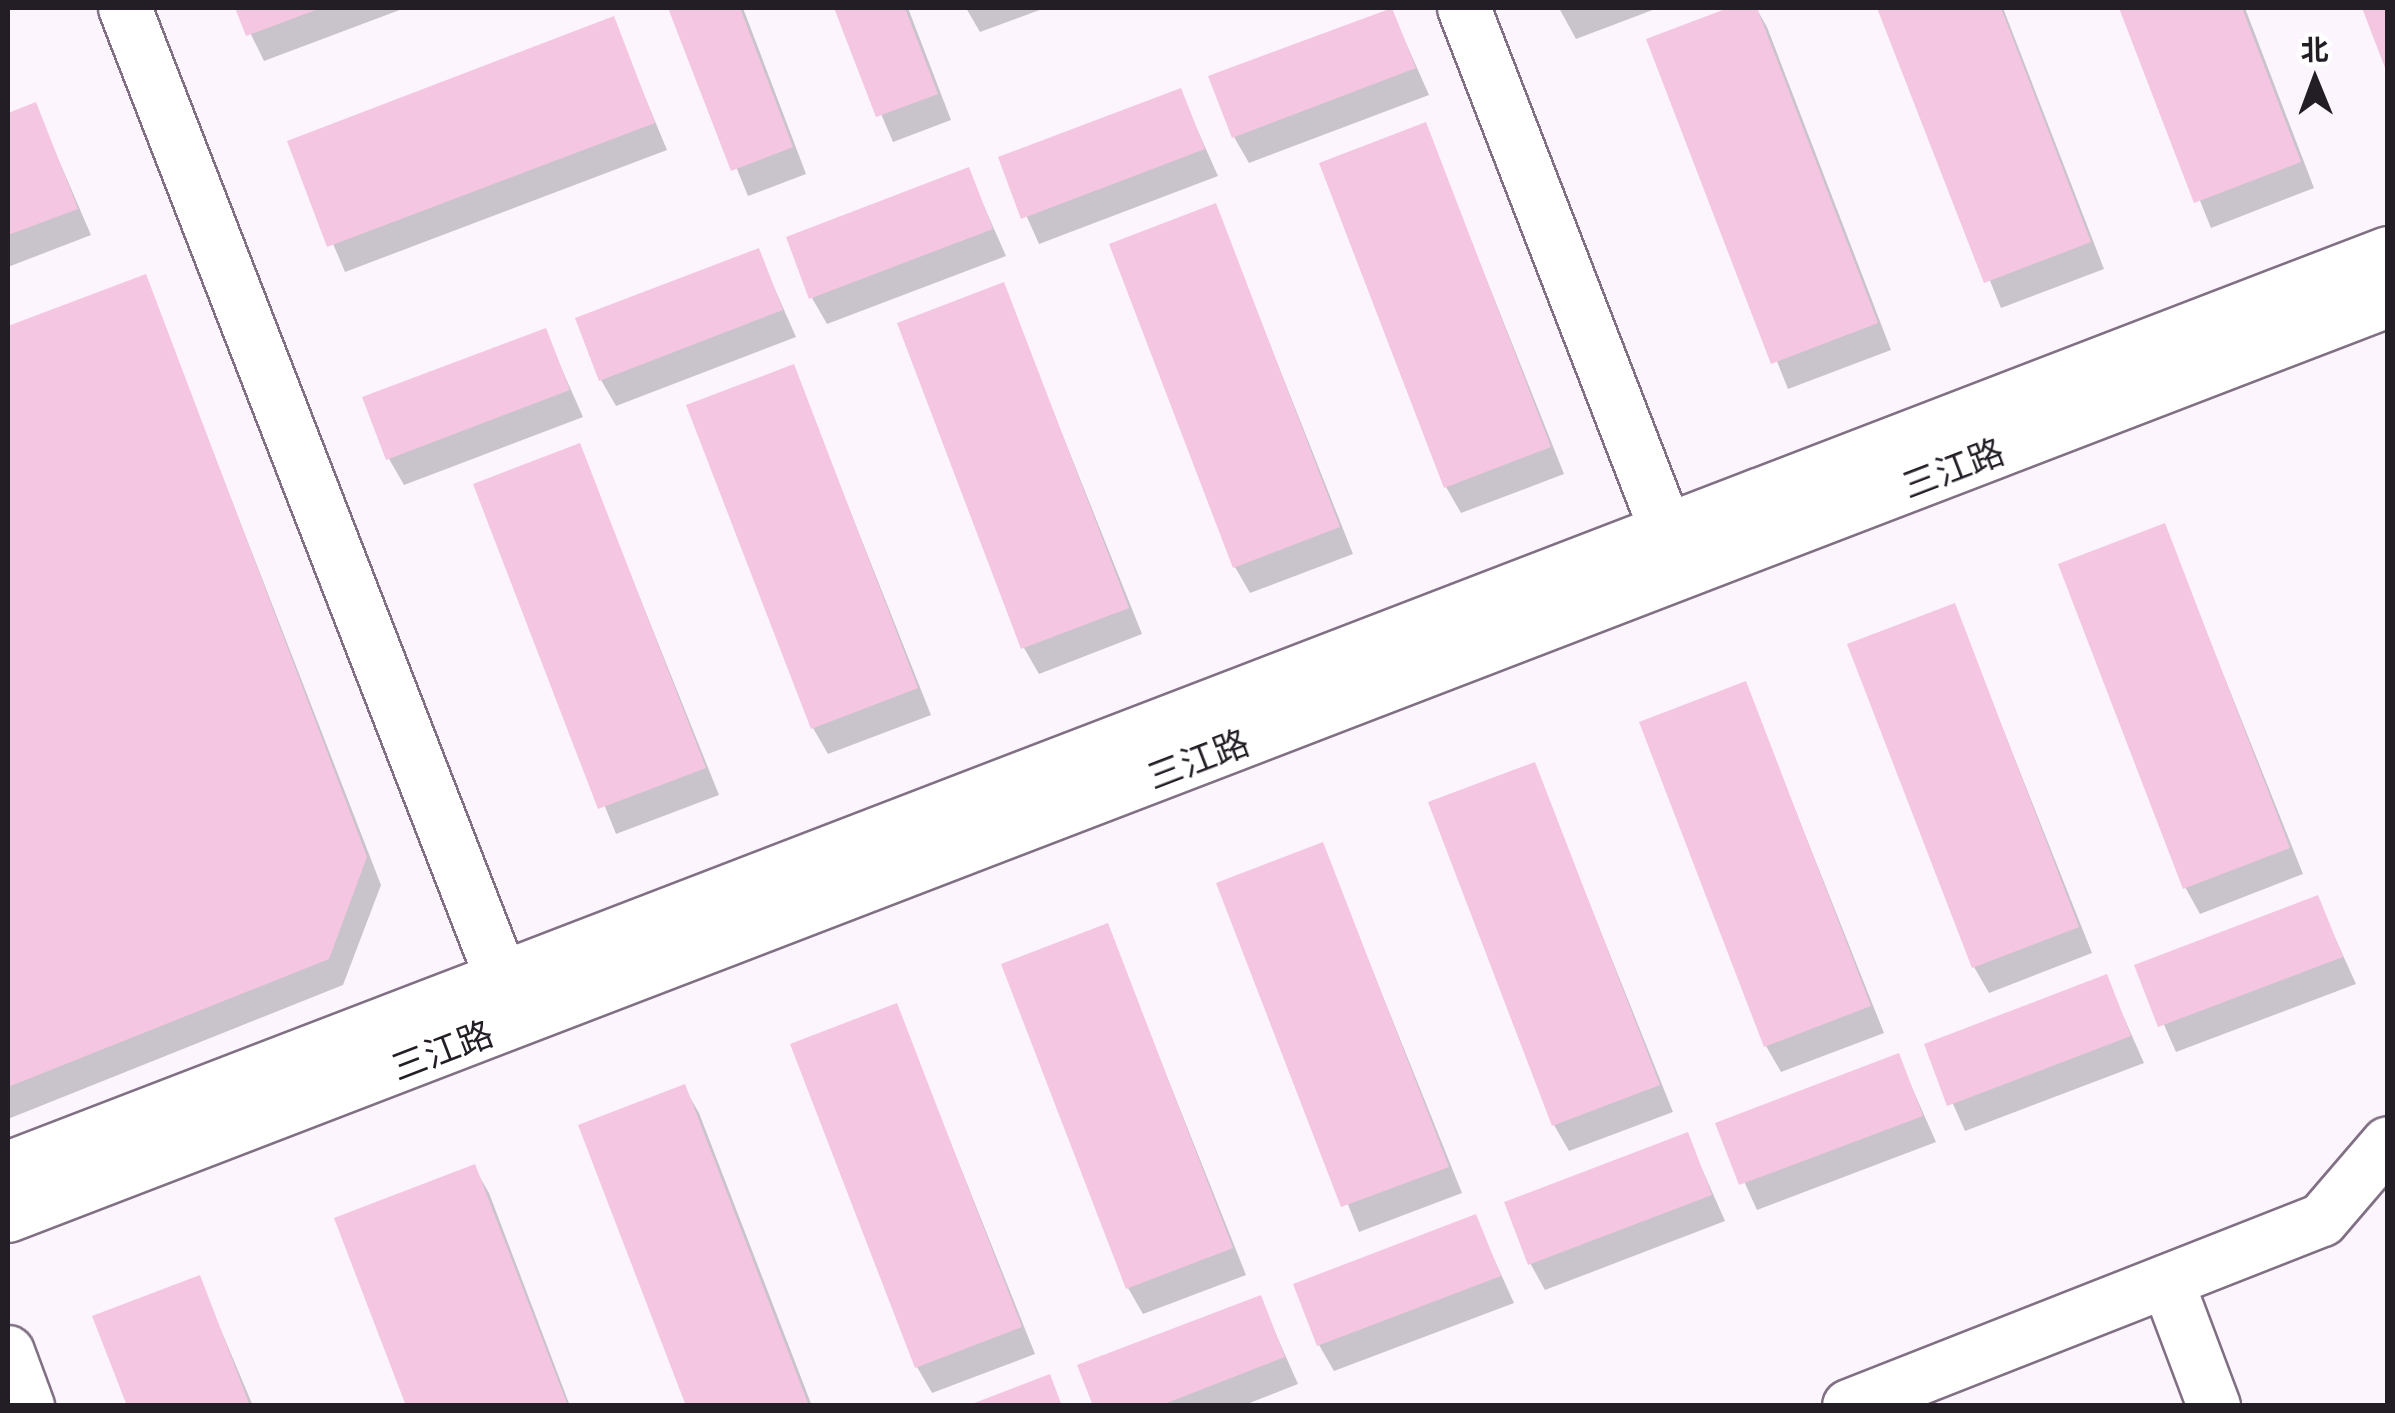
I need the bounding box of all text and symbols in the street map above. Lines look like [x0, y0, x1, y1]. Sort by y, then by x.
north arrow [2265, 30, 2365, 130]
text: 北 [2300, 33, 2329, 67]
street label: 三江路 [1896, 430, 2010, 506]
street label: 三江路 [1141, 721, 1255, 797]
street label: 三江路 [385, 1012, 499, 1088]

